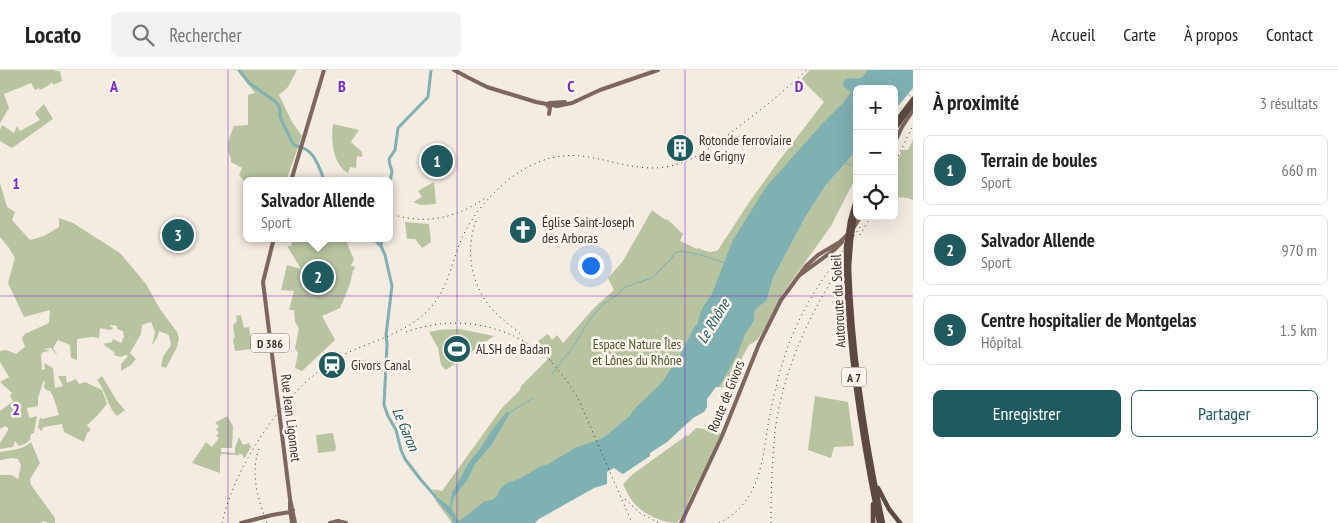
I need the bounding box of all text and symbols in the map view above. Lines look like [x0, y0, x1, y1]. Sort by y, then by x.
search box [111, 12, 461, 57]
text: Locato [25, 19, 81, 50]
icon: search [129, 21, 157, 49]
text: Rechercher [169, 23, 242, 47]
text: Accueil [1051, 23, 1095, 46]
text: Carte [1123, 23, 1156, 46]
text: À propos [1184, 23, 1238, 46]
text: Contact [1266, 23, 1313, 46]
text: A [109, 76, 119, 96]
text: B [338, 76, 346, 96]
text: C [567, 76, 575, 96]
text: D [795, 76, 804, 96]
map controls [853, 85, 898, 220]
button: + [853, 85, 898, 130]
text: À proximité [933, 89, 1019, 116]
text: 3 résultats [1260, 93, 1318, 113]
button: − [853, 130, 898, 175]
place label: Rotonde ferroviaire de Grigny [699, 131, 792, 165]
building icon: Rotonde ferroviaire de Grigny [665, 133, 695, 163]
pin: 1 [421, 142, 453, 180]
text: Terrain de boules [981, 148, 1097, 172]
text: 1 [946, 160, 954, 180]
text: 660 m [1282, 160, 1317, 180]
text: Sport [981, 172, 1011, 192]
text: 1 [12, 173, 20, 193]
button: locate [853, 175, 898, 220]
popup [243, 177, 393, 242]
text: Salvador Allende [261, 188, 375, 212]
text: Sport [261, 212, 291, 232]
place label: Église Saint-Joseph des Arboras [542, 213, 634, 247]
church icon: Église Saint-Joseph des Arboras [508, 215, 538, 245]
pin: 3 [162, 216, 194, 254]
text: Salvador Allende [981, 228, 1095, 252]
text: 2 [946, 240, 954, 260]
text: 970 m [1282, 240, 1317, 260]
text: Sport [981, 252, 1011, 272]
your location [578, 253, 604, 279]
street label: Autoroute du Soleil [827, 253, 849, 348]
pin: 2 [302, 258, 334, 296]
water label: Le Rhône [692, 295, 734, 346]
text: Centre hospitalier de Montgelas [981, 308, 1196, 332]
text: 3 [946, 320, 954, 340]
text: 1.5 km [1280, 320, 1317, 340]
text: Hôpital [981, 332, 1021, 352]
road number: D 386 [251, 334, 289, 352]
sports icon: ALSH de Badan [442, 334, 472, 364]
park label: Espace Nature Îles et Lônes du Rhône [592, 335, 682, 369]
place label: ALSH de Badan [476, 340, 550, 358]
station icon: Givors Canal [317, 350, 347, 380]
place label: Givors Canal [351, 356, 412, 374]
street label: Route de Givors [703, 357, 749, 434]
road number: A 7 [842, 368, 866, 386]
street label: Rue Jean Ligonnet [277, 373, 305, 463]
button: Enregistrer [933, 390, 1121, 437]
button: Partager [1131, 390, 1318, 437]
text: 2 [12, 399, 20, 419]
water label: Le Garon [388, 404, 424, 455]

